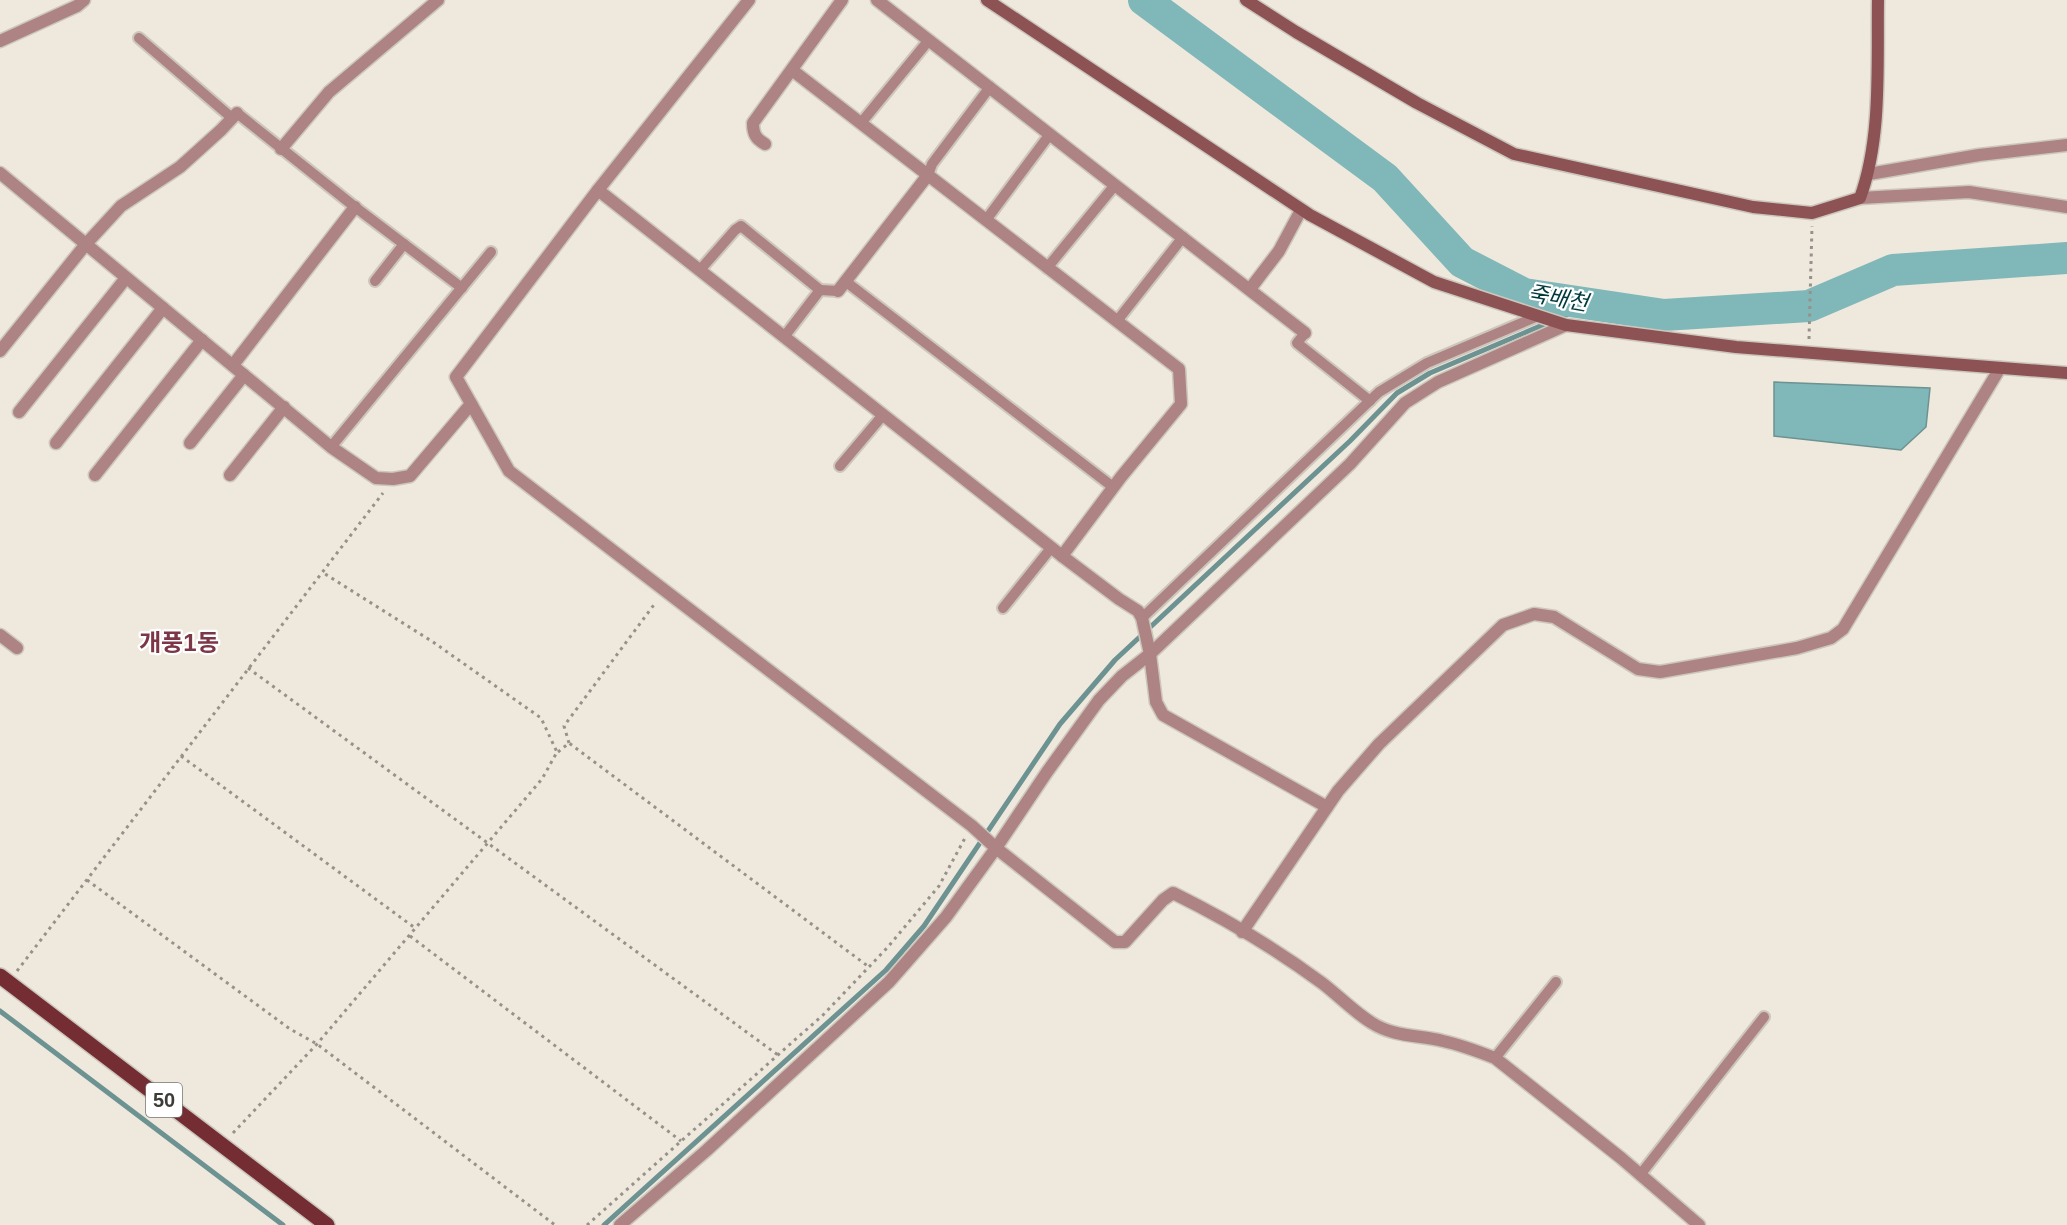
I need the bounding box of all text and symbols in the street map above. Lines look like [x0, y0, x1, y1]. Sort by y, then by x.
water label: 죽배천 [1526, 280, 1593, 316]
district label: 개풍1동 [139, 629, 219, 656]
road number: 50 [146, 1083, 182, 1117]

